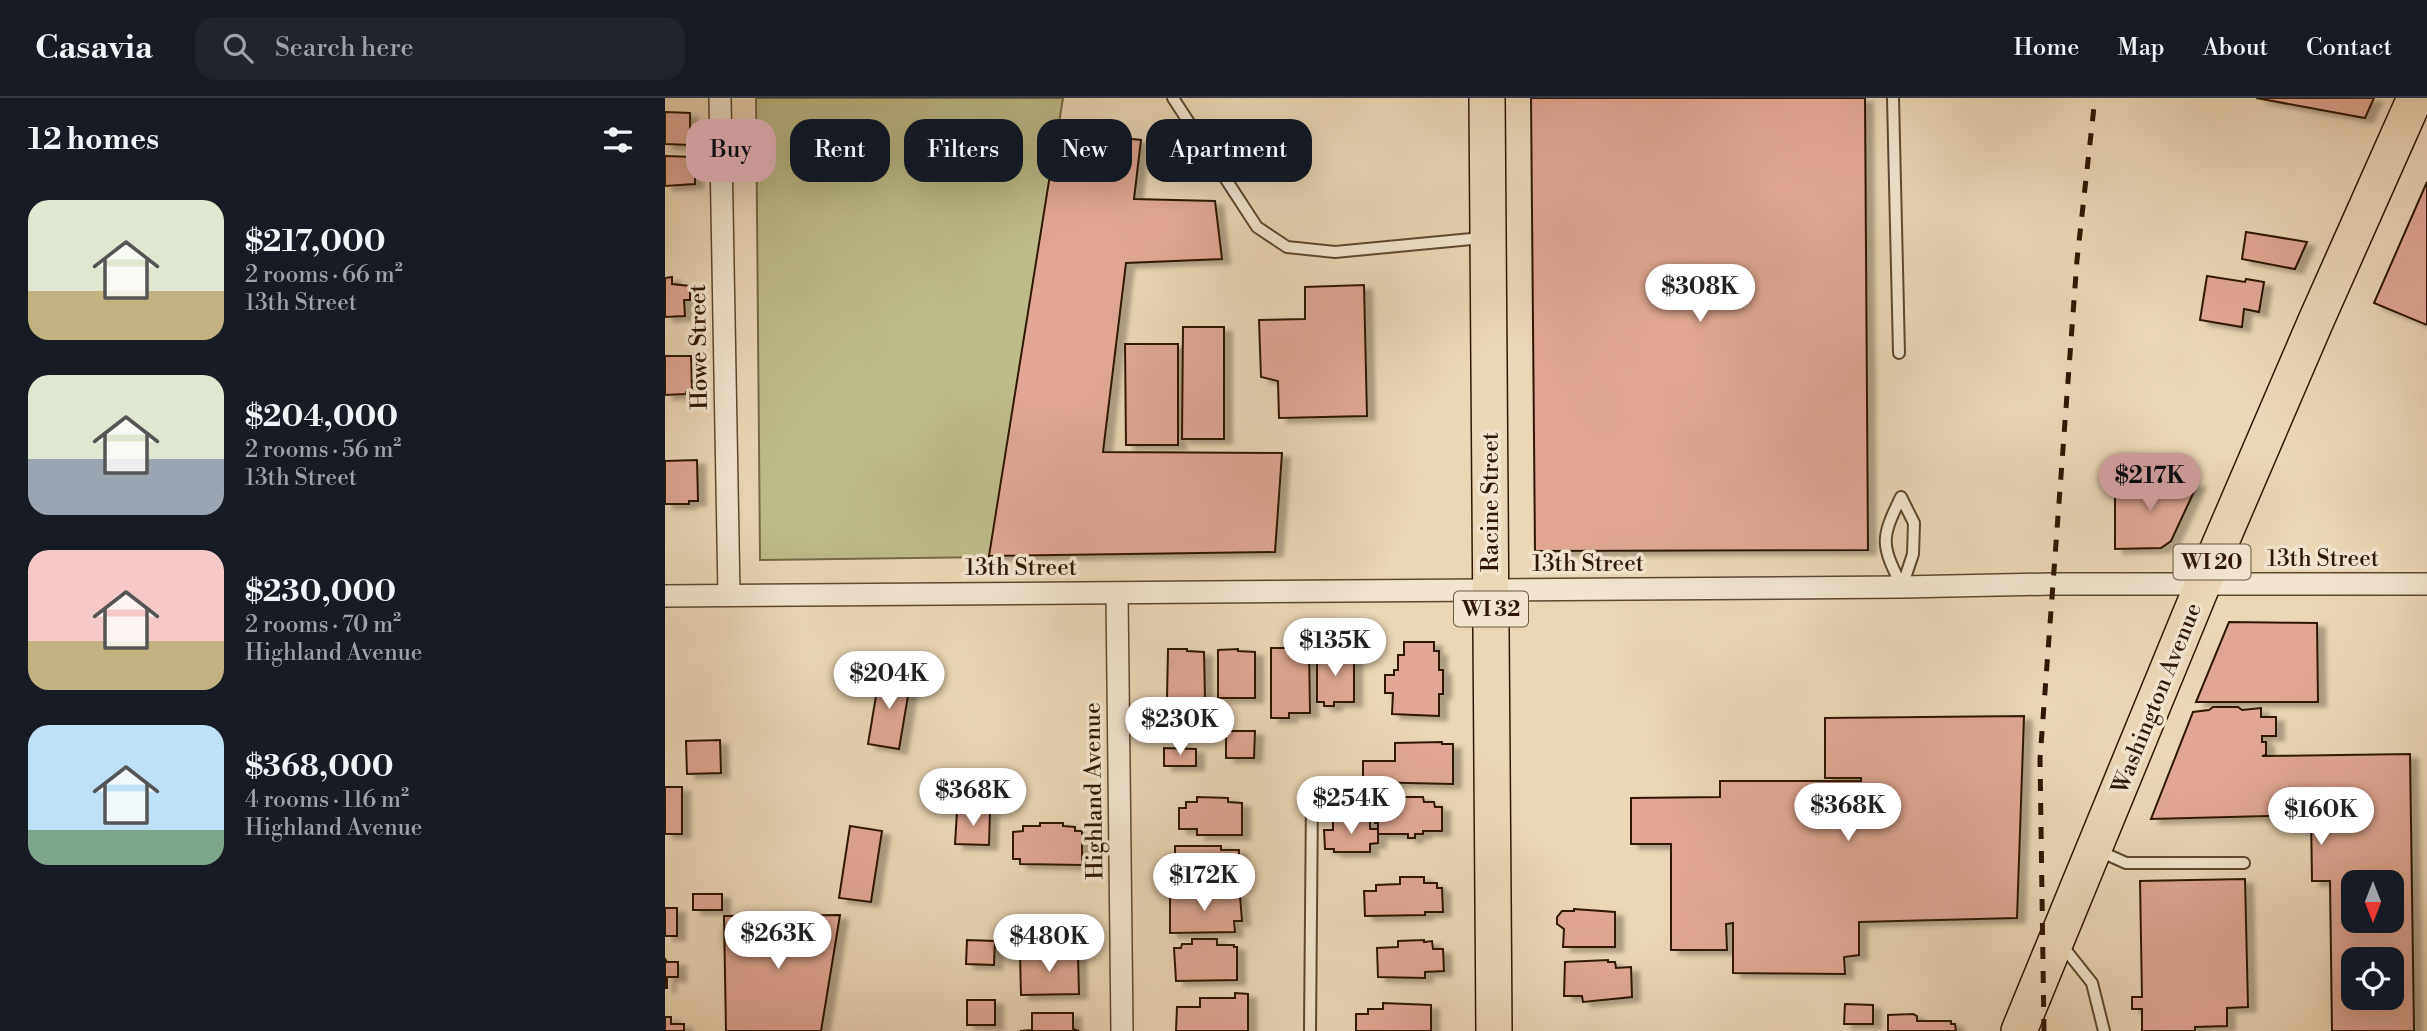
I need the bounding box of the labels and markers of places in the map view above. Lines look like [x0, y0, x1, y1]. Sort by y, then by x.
pin: $308K [1651, 264, 1749, 324]
pin: $217K [2101, 454, 2199, 513]
pin: $135K [1286, 618, 1384, 678]
pin: $204K [840, 652, 938, 711]
pin: $230K [1131, 698, 1229, 757]
pin: $368K [924, 768, 1022, 828]
pin: $254K [1302, 776, 1400, 836]
pin: $368K [1799, 784, 1897, 843]
pin: $160K [2272, 788, 2370, 847]
pin: $172K [1155, 854, 1253, 913]
pin: $263K [729, 912, 827, 971]
pin: $480K [1000, 914, 1098, 974]

